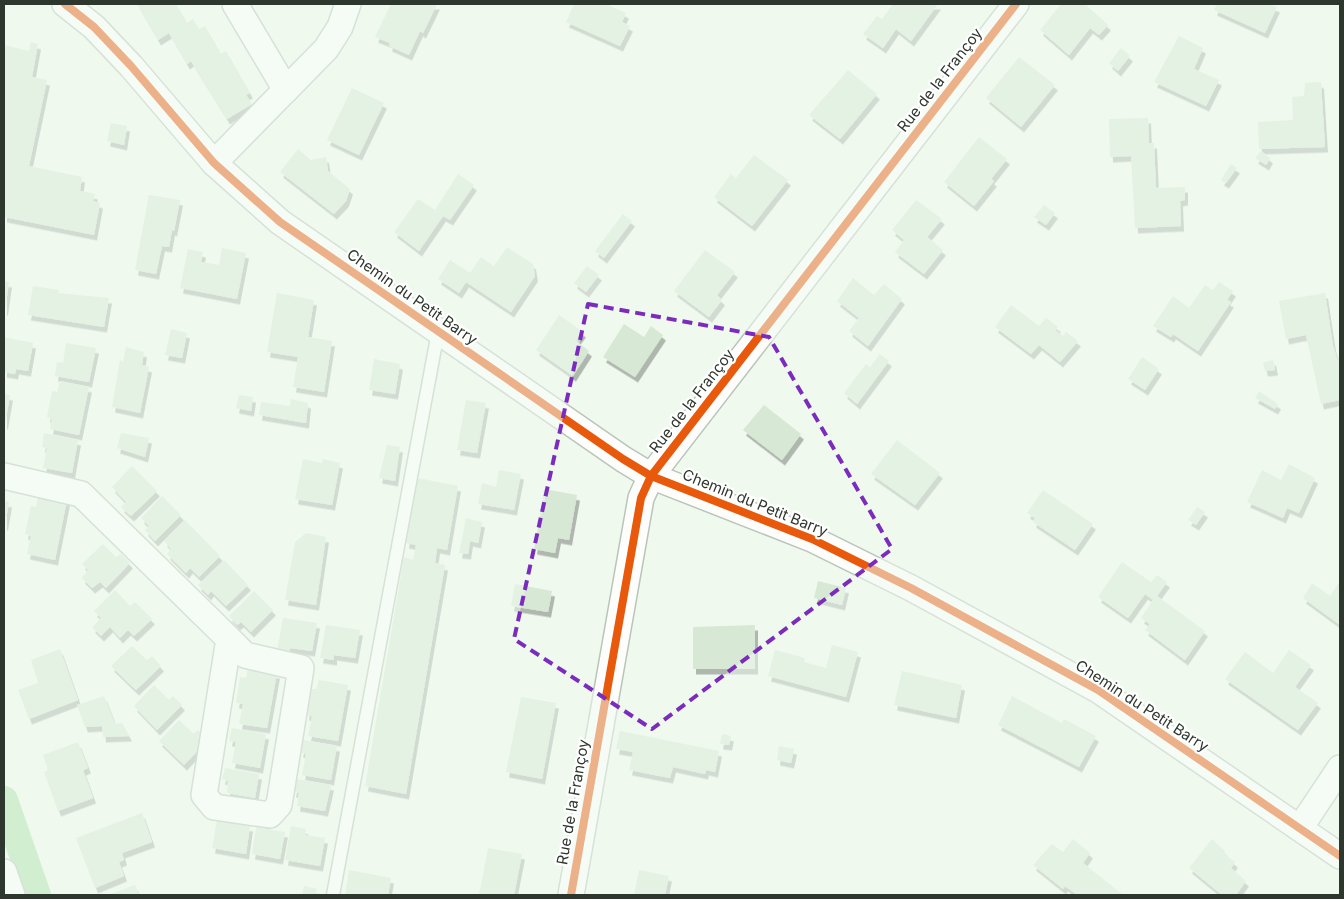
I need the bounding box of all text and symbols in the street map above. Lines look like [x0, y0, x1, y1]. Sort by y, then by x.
street label: Rue de la Françoy [893, 23, 987, 136]
street label: Chemin du Petit Barry [343, 244, 482, 349]
street label: Rue de la Françoy [645, 344, 739, 457]
street label: Chemin du Petit Barry [680, 465, 831, 541]
street label: Chemin du Petit Barry [1072, 655, 1213, 756]
street label: Rue de la Françoy [552, 737, 593, 866]

